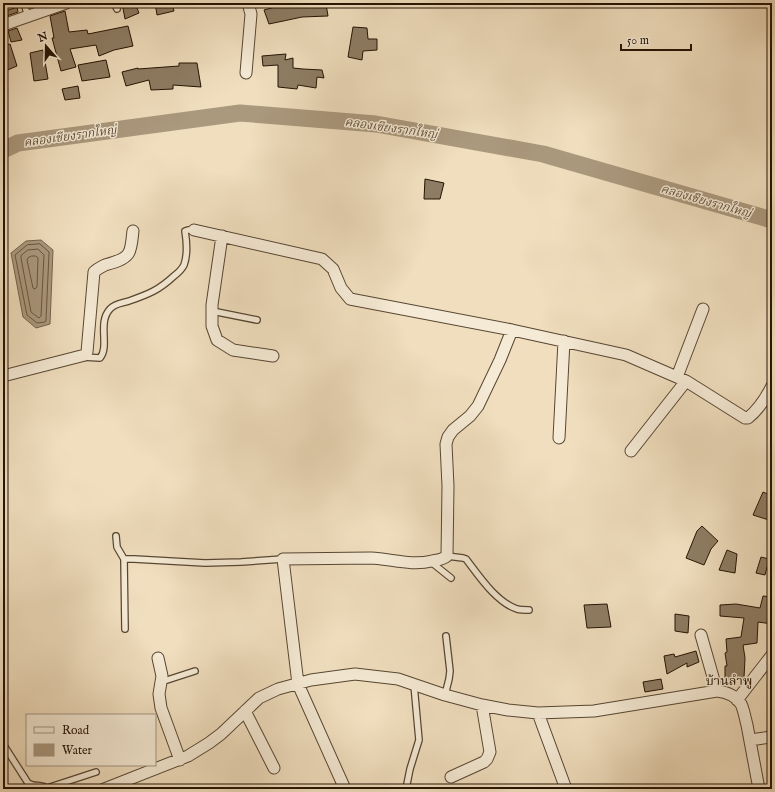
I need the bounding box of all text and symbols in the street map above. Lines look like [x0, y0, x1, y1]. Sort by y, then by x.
north arrow [26, 26, 66, 66]
scale bar [621, 26, 691, 52]
text: N [35, 29, 50, 46]
text: 50 m [627, 33, 649, 48]
water label: คลองเชียงรากใหญ่ [344, 113, 441, 143]
water label: คลองเชียงรากใหญ่ [22, 120, 119, 150]
water label: คลองเชียงรากใหญ่ [659, 179, 755, 222]
district label: บ้านลำพู [706, 673, 752, 690]
legend [26, 714, 156, 766]
text: Road [62, 723, 90, 738]
text: Water [62, 743, 93, 758]

